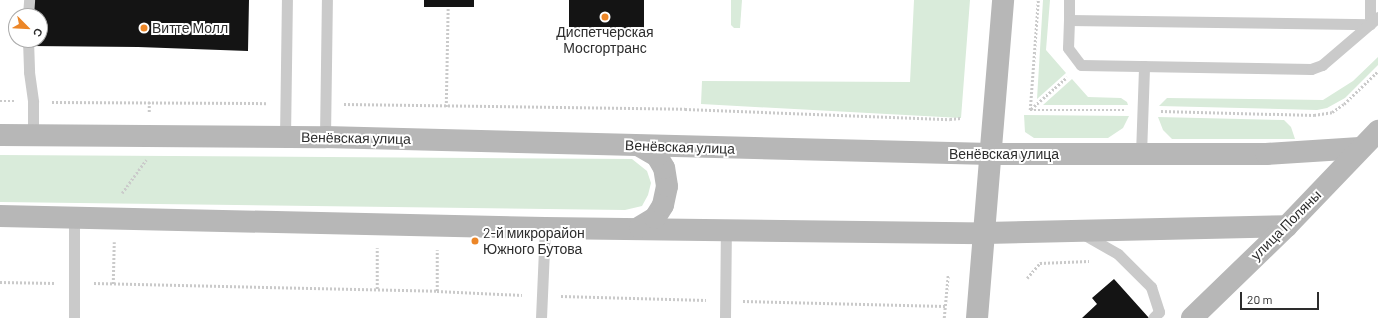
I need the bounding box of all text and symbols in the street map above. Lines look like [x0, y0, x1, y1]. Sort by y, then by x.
north arrow [8, 8, 48, 48]
marker: Диспетчерская Мосгортранс [600, 12, 610, 22]
place label: Витте Молл [152, 20, 228, 36]
marker: Витте Молл [139, 23, 149, 33]
place label: Диспетчерская Мосгортранс [556, 24, 654, 56]
text: С [31, 26, 46, 39]
street label: Венёвская улица [301, 129, 411, 147]
street label: Венёвская улица [625, 137, 735, 157]
street label: Венёвская улица [949, 146, 1059, 162]
street label: улица Поляны [1247, 186, 1325, 264]
place label: 2-й микрорайон Южного Бутова [483, 225, 585, 258]
marker: 2-й микрорайон Южного Бутова [470, 236, 480, 246]
scale bar [1242, 284, 1321, 310]
text: 20 m [1247, 292, 1273, 306]

